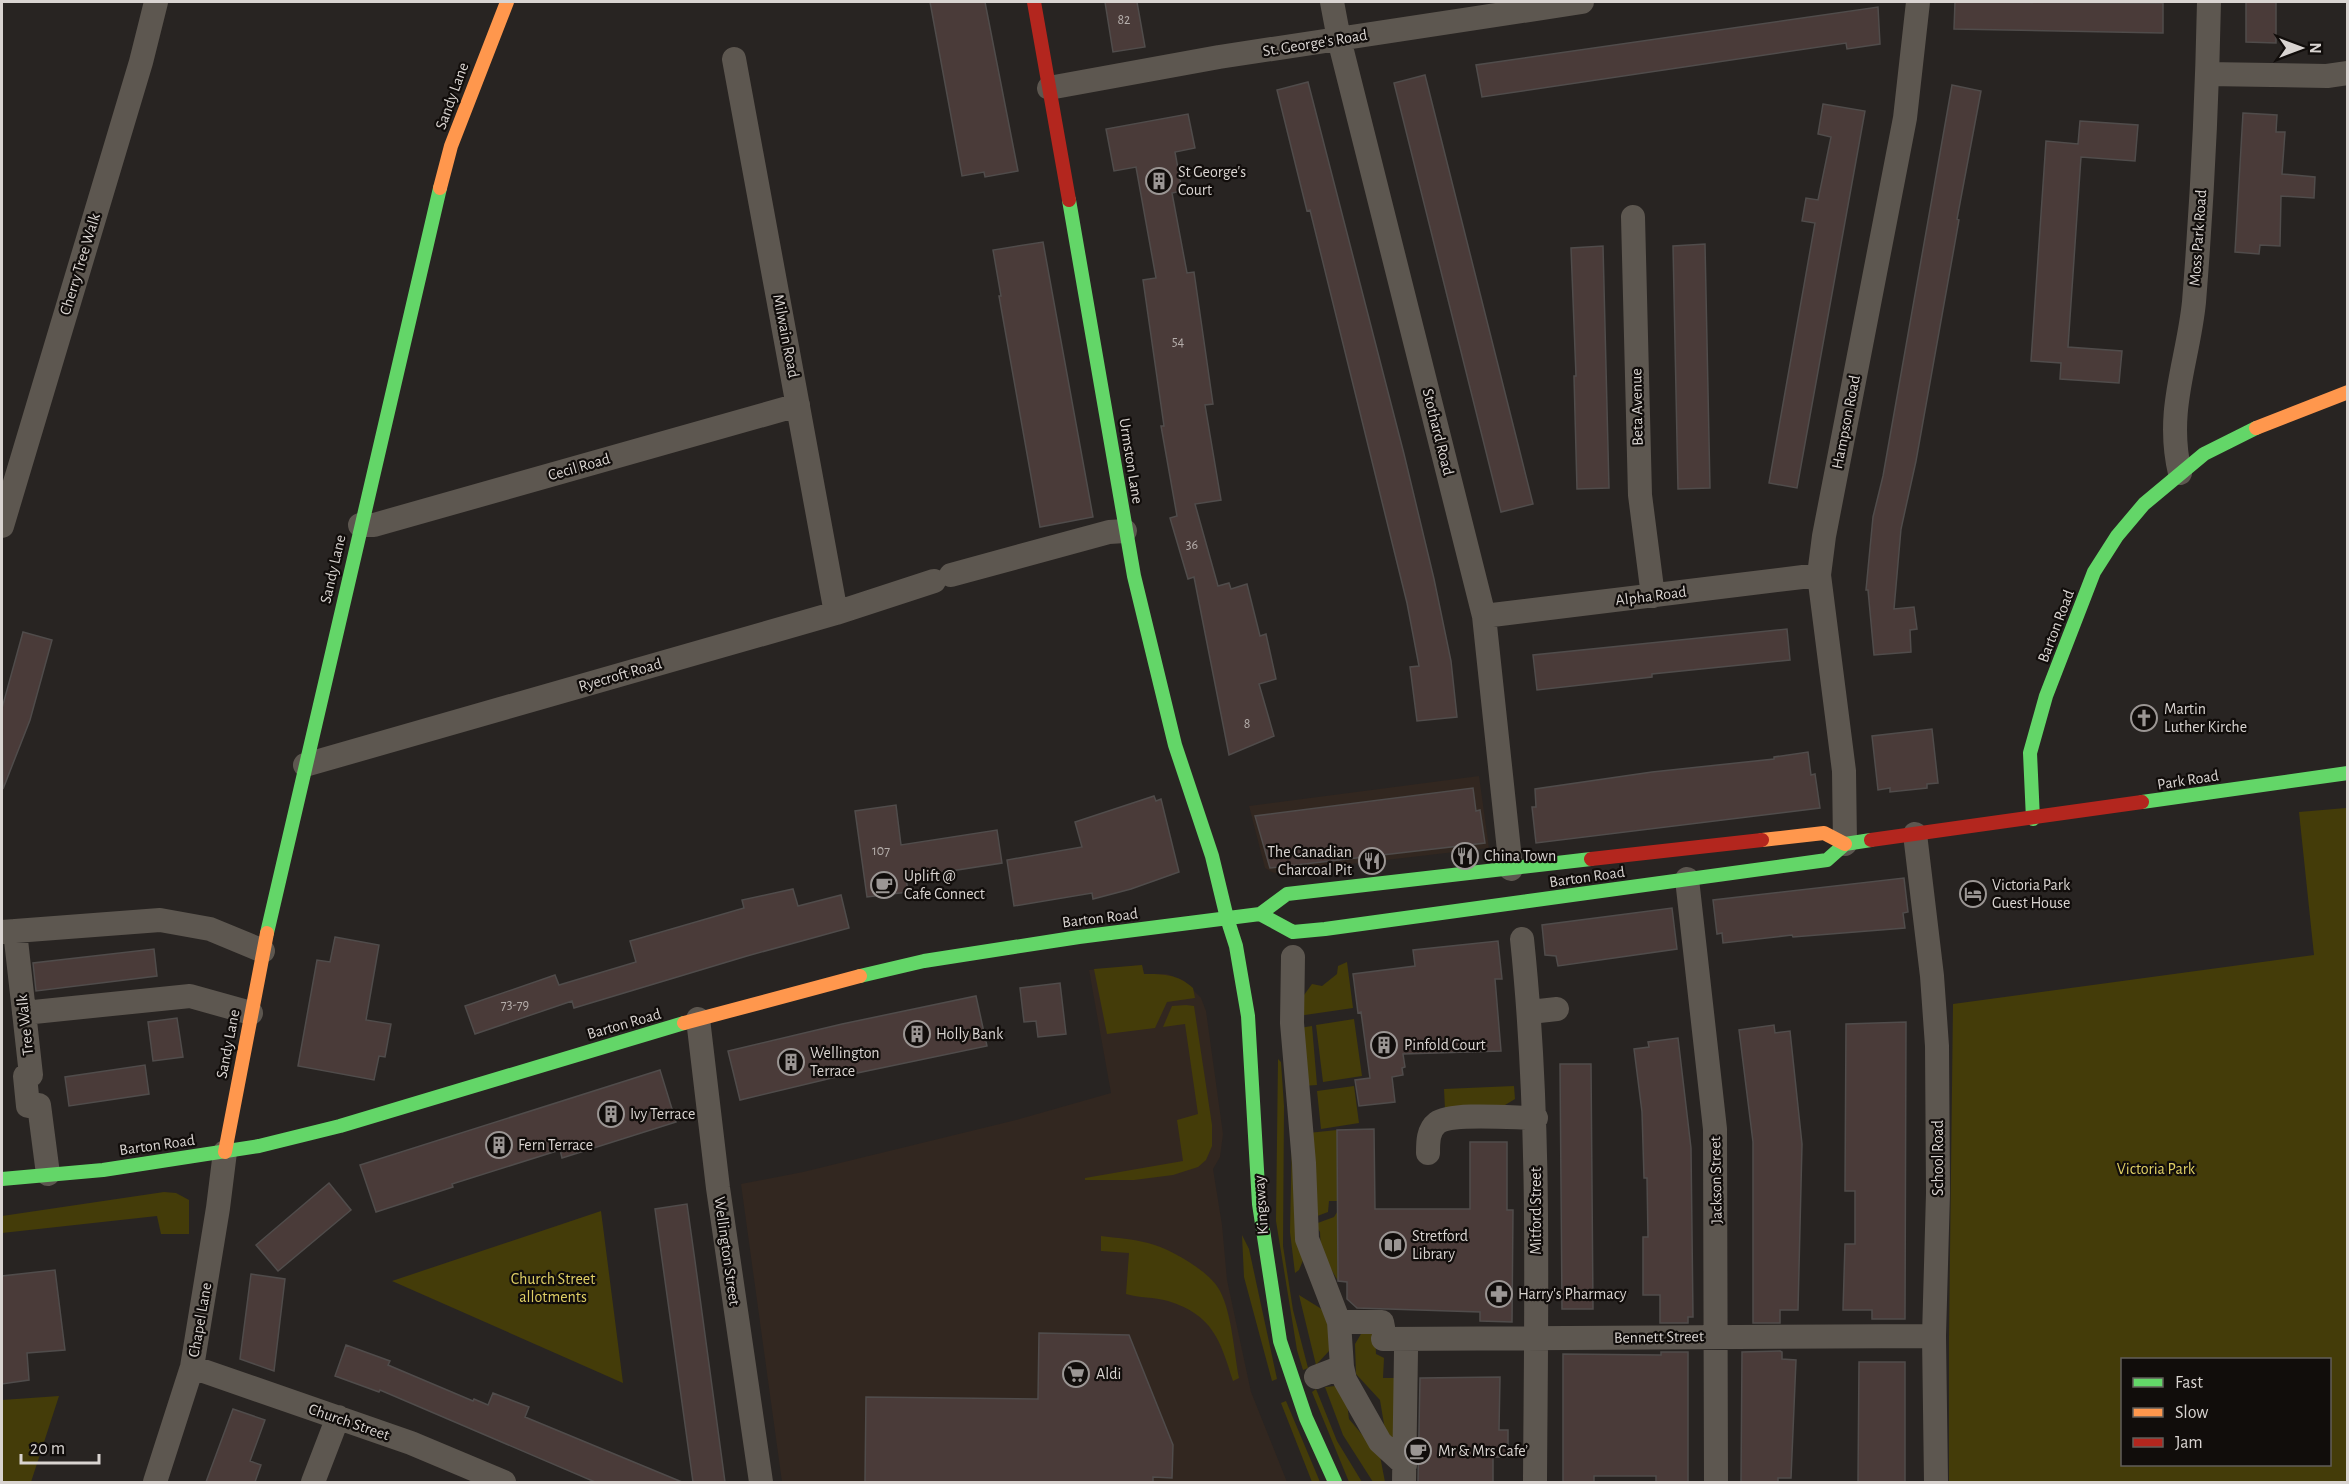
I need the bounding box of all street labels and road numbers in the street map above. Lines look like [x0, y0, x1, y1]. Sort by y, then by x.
street label: St. George's Road [1261, 27, 1369, 59]
street label: Sandy Lane [433, 60, 472, 132]
street label: Moss Park Road [2187, 189, 2209, 287]
street label: Cherry Tree Walk [57, 211, 104, 317]
street label: Milwain Road [770, 293, 802, 379]
street label: Beta Avenue [1628, 368, 1646, 446]
street label: Hampson Road [1829, 374, 1863, 470]
street label: Stothard Road [1419, 387, 1457, 477]
street label: Urmston Lane [1116, 417, 1146, 505]
street label: Cecil Road [546, 451, 612, 483]
street label: Sandy Lane [317, 533, 350, 605]
street label: Alpha Road [1615, 584, 1687, 608]
street label: Barton Road [2035, 588, 2077, 664]
street label: Ryecroft Road [577, 655, 664, 695]
street label: Park Road [2156, 767, 2220, 793]
street label: Barton Road [1548, 864, 1626, 890]
street label: Barton Road [1061, 905, 1139, 931]
street label: Tree Walk [14, 993, 36, 1056]
street label: Barton Road [585, 1006, 663, 1042]
street label: Sandy Lane [213, 1008, 244, 1080]
street label: School Road [1930, 1120, 1946, 1196]
street label: Barton Road [118, 1132, 196, 1158]
street label: Jackson Street [1707, 1136, 1725, 1224]
street label: Mitford Street [1528, 1167, 1544, 1255]
street label: Kingsway [1251, 1175, 1272, 1235]
street label: Wellington Street [711, 1195, 743, 1307]
street label: Chapel Lane [186, 1281, 214, 1359]
street label: Bennett Street [1614, 1328, 1704, 1346]
street label: Church Street [306, 1401, 392, 1443]

